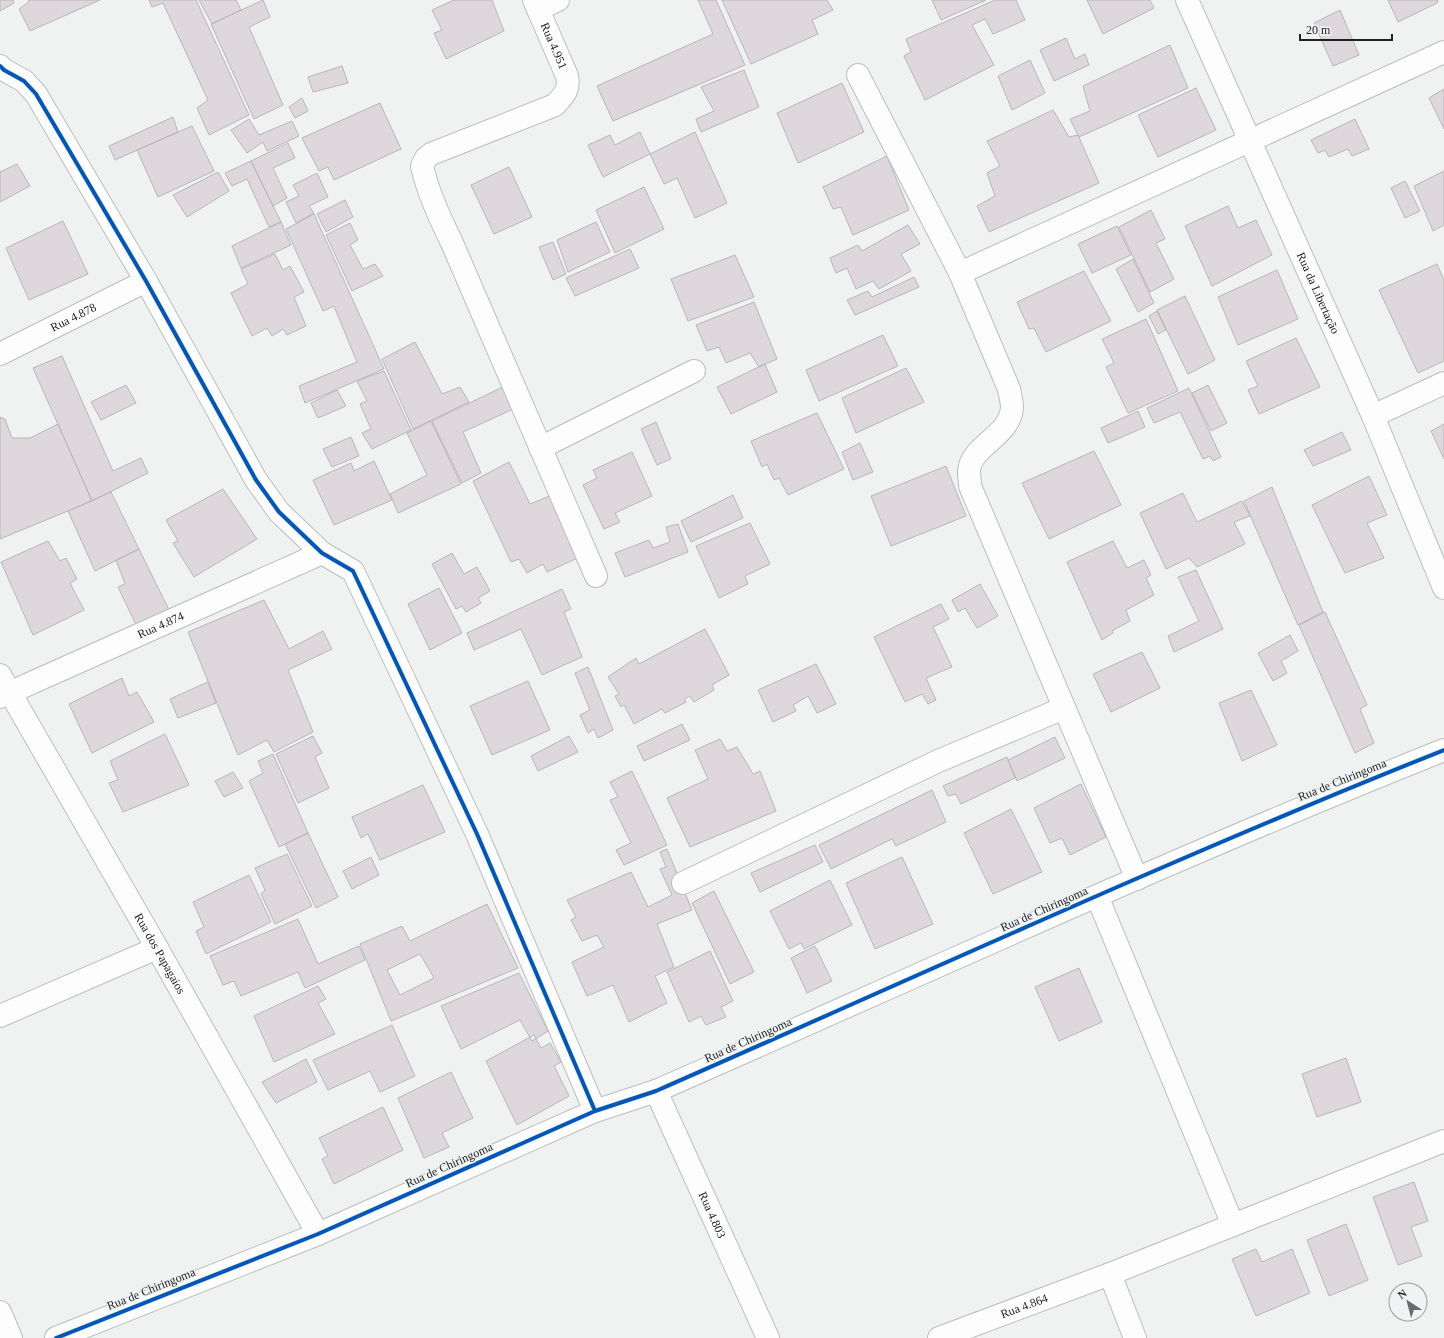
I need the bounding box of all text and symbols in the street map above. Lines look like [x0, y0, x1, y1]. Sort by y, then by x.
scale bar [1300, 16, 1392, 42]
street label: Rua 4.951 [538, 20, 570, 71]
text: 20 m [1306, 23, 1331, 37]
street label: Rua da Libertação [1294, 250, 1342, 336]
street label: Rua 4.878 [48, 300, 99, 335]
street label: Rua 4.874 [135, 609, 186, 642]
street label: Rua de Chiringoma [1296, 756, 1389, 804]
street label: Rua de Chiringoma [998, 883, 1090, 935]
street label: Rua dos Papagaios [131, 910, 188, 997]
street label: Rua de Chiringoma [702, 1014, 794, 1066]
street label: Rua de Chiringoma [403, 1139, 495, 1191]
street label: Rua 4.803 [696, 1190, 729, 1240]
street label: Rua de Chiringoma [105, 1265, 198, 1313]
north arrow [1388, 1282, 1428, 1322]
text: N [1395, 1287, 1409, 1301]
street label: Rua 4.864 [999, 1291, 1050, 1321]

